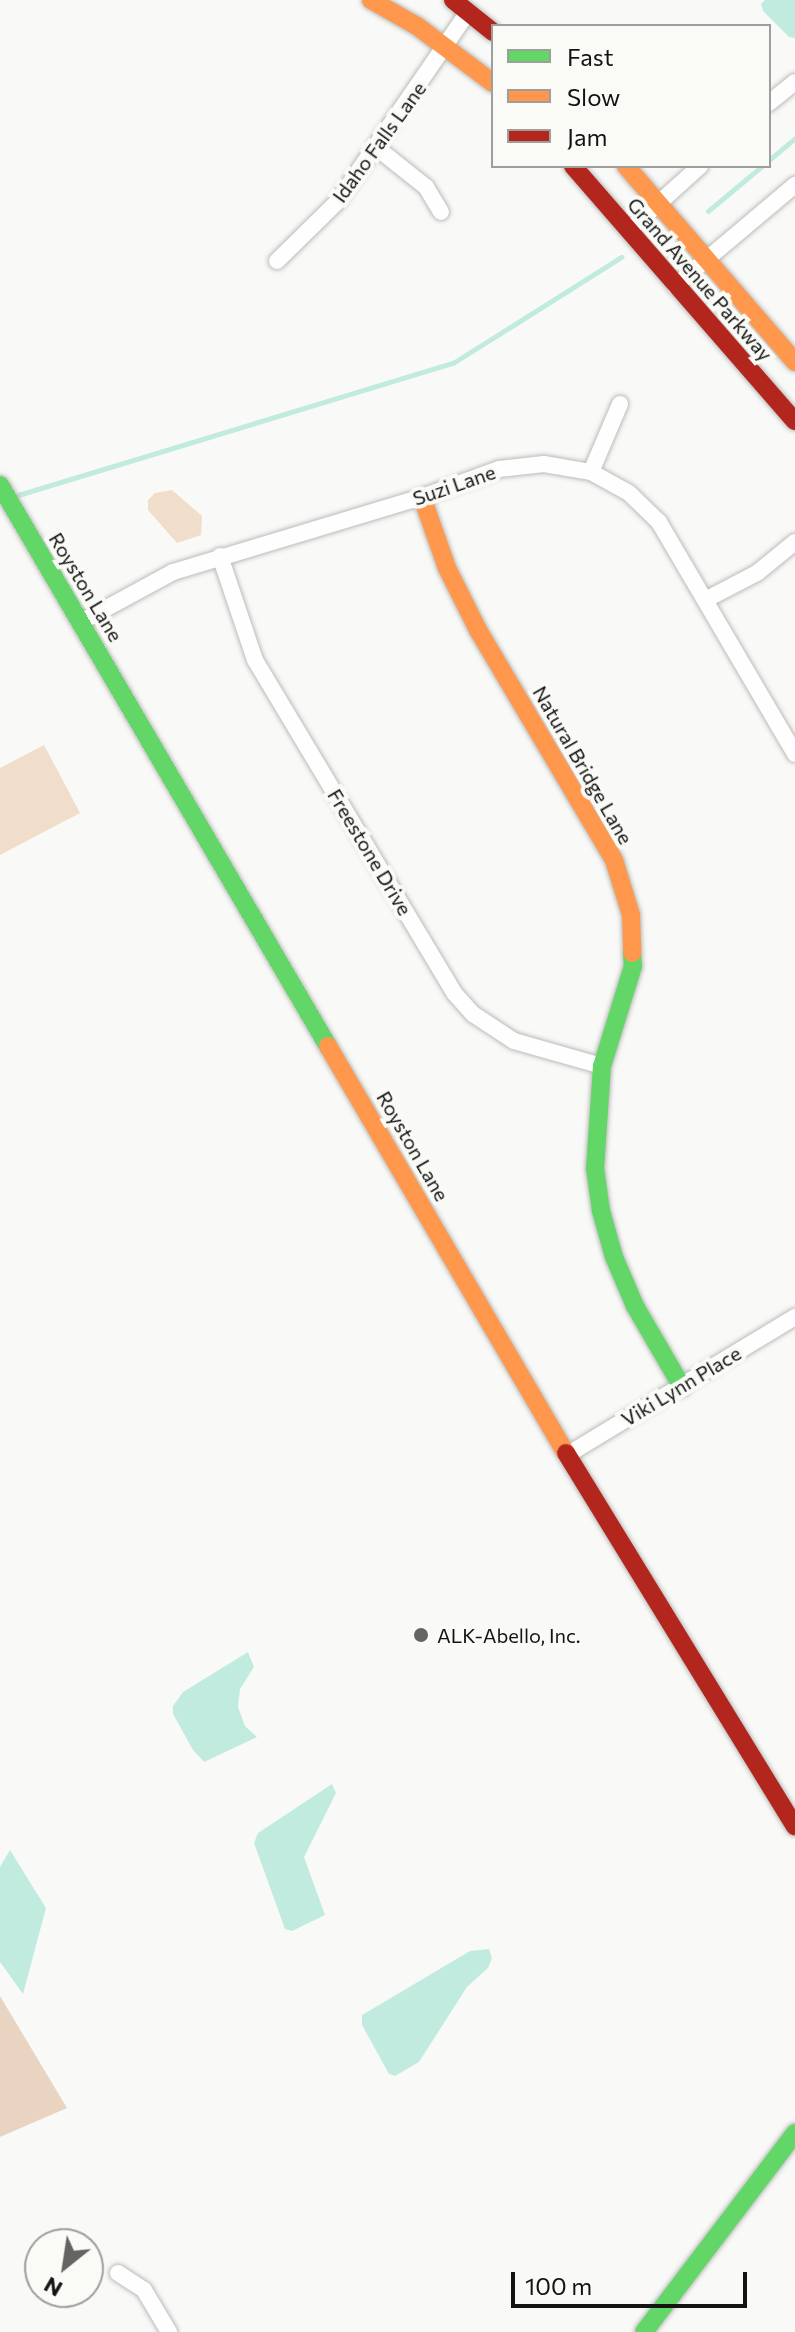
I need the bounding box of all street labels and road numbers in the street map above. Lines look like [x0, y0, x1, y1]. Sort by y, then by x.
street label: Idaho Falls Lane [327, 77, 431, 207]
street label: Grand Avenue Parkway [623, 192, 777, 366]
street label: Suzi Lane [410, 460, 498, 510]
street label: Royston Lane [44, 528, 128, 646]
street label: Natural Bridge Lane [528, 682, 638, 848]
street label: Freestone Drive [323, 784, 417, 920]
street label: Royston Lane [372, 1087, 454, 1205]
street label: Viki Lynn Place [617, 1341, 745, 1431]

